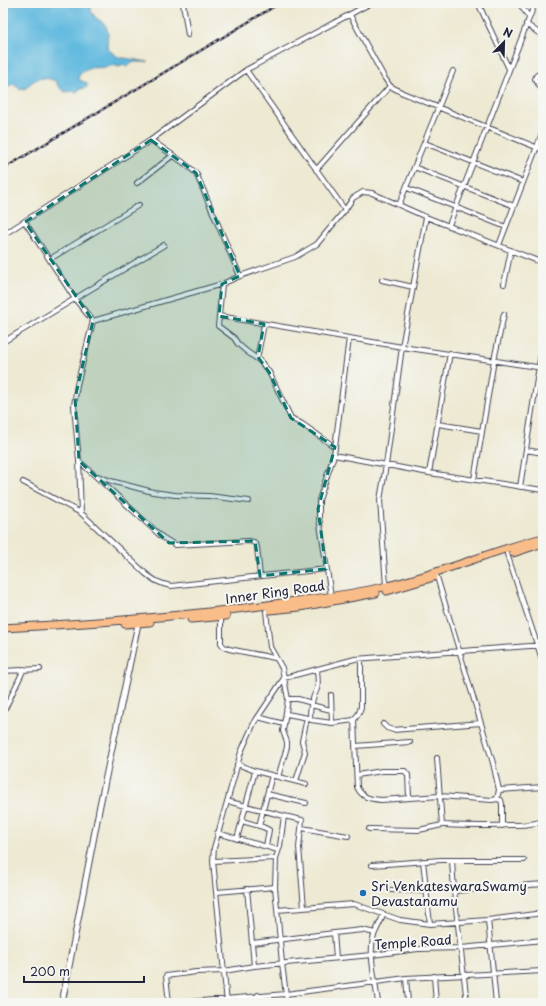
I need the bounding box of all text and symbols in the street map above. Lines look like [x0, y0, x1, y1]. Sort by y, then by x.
north arrow [484, 22, 524, 62]
text: N [501, 23, 516, 42]
street label: Inner Ring Road [224, 575, 326, 608]
place label: Sri VenkateswaraSwamy Devastanamu [371, 876, 527, 910]
marker: Sri VenkateswaraSwamy Devastanamu [358, 888, 368, 898]
street label: Temple Road [374, 929, 452, 954]
scale bar [24, 958, 144, 984]
text: 200 m [30, 962, 70, 980]

